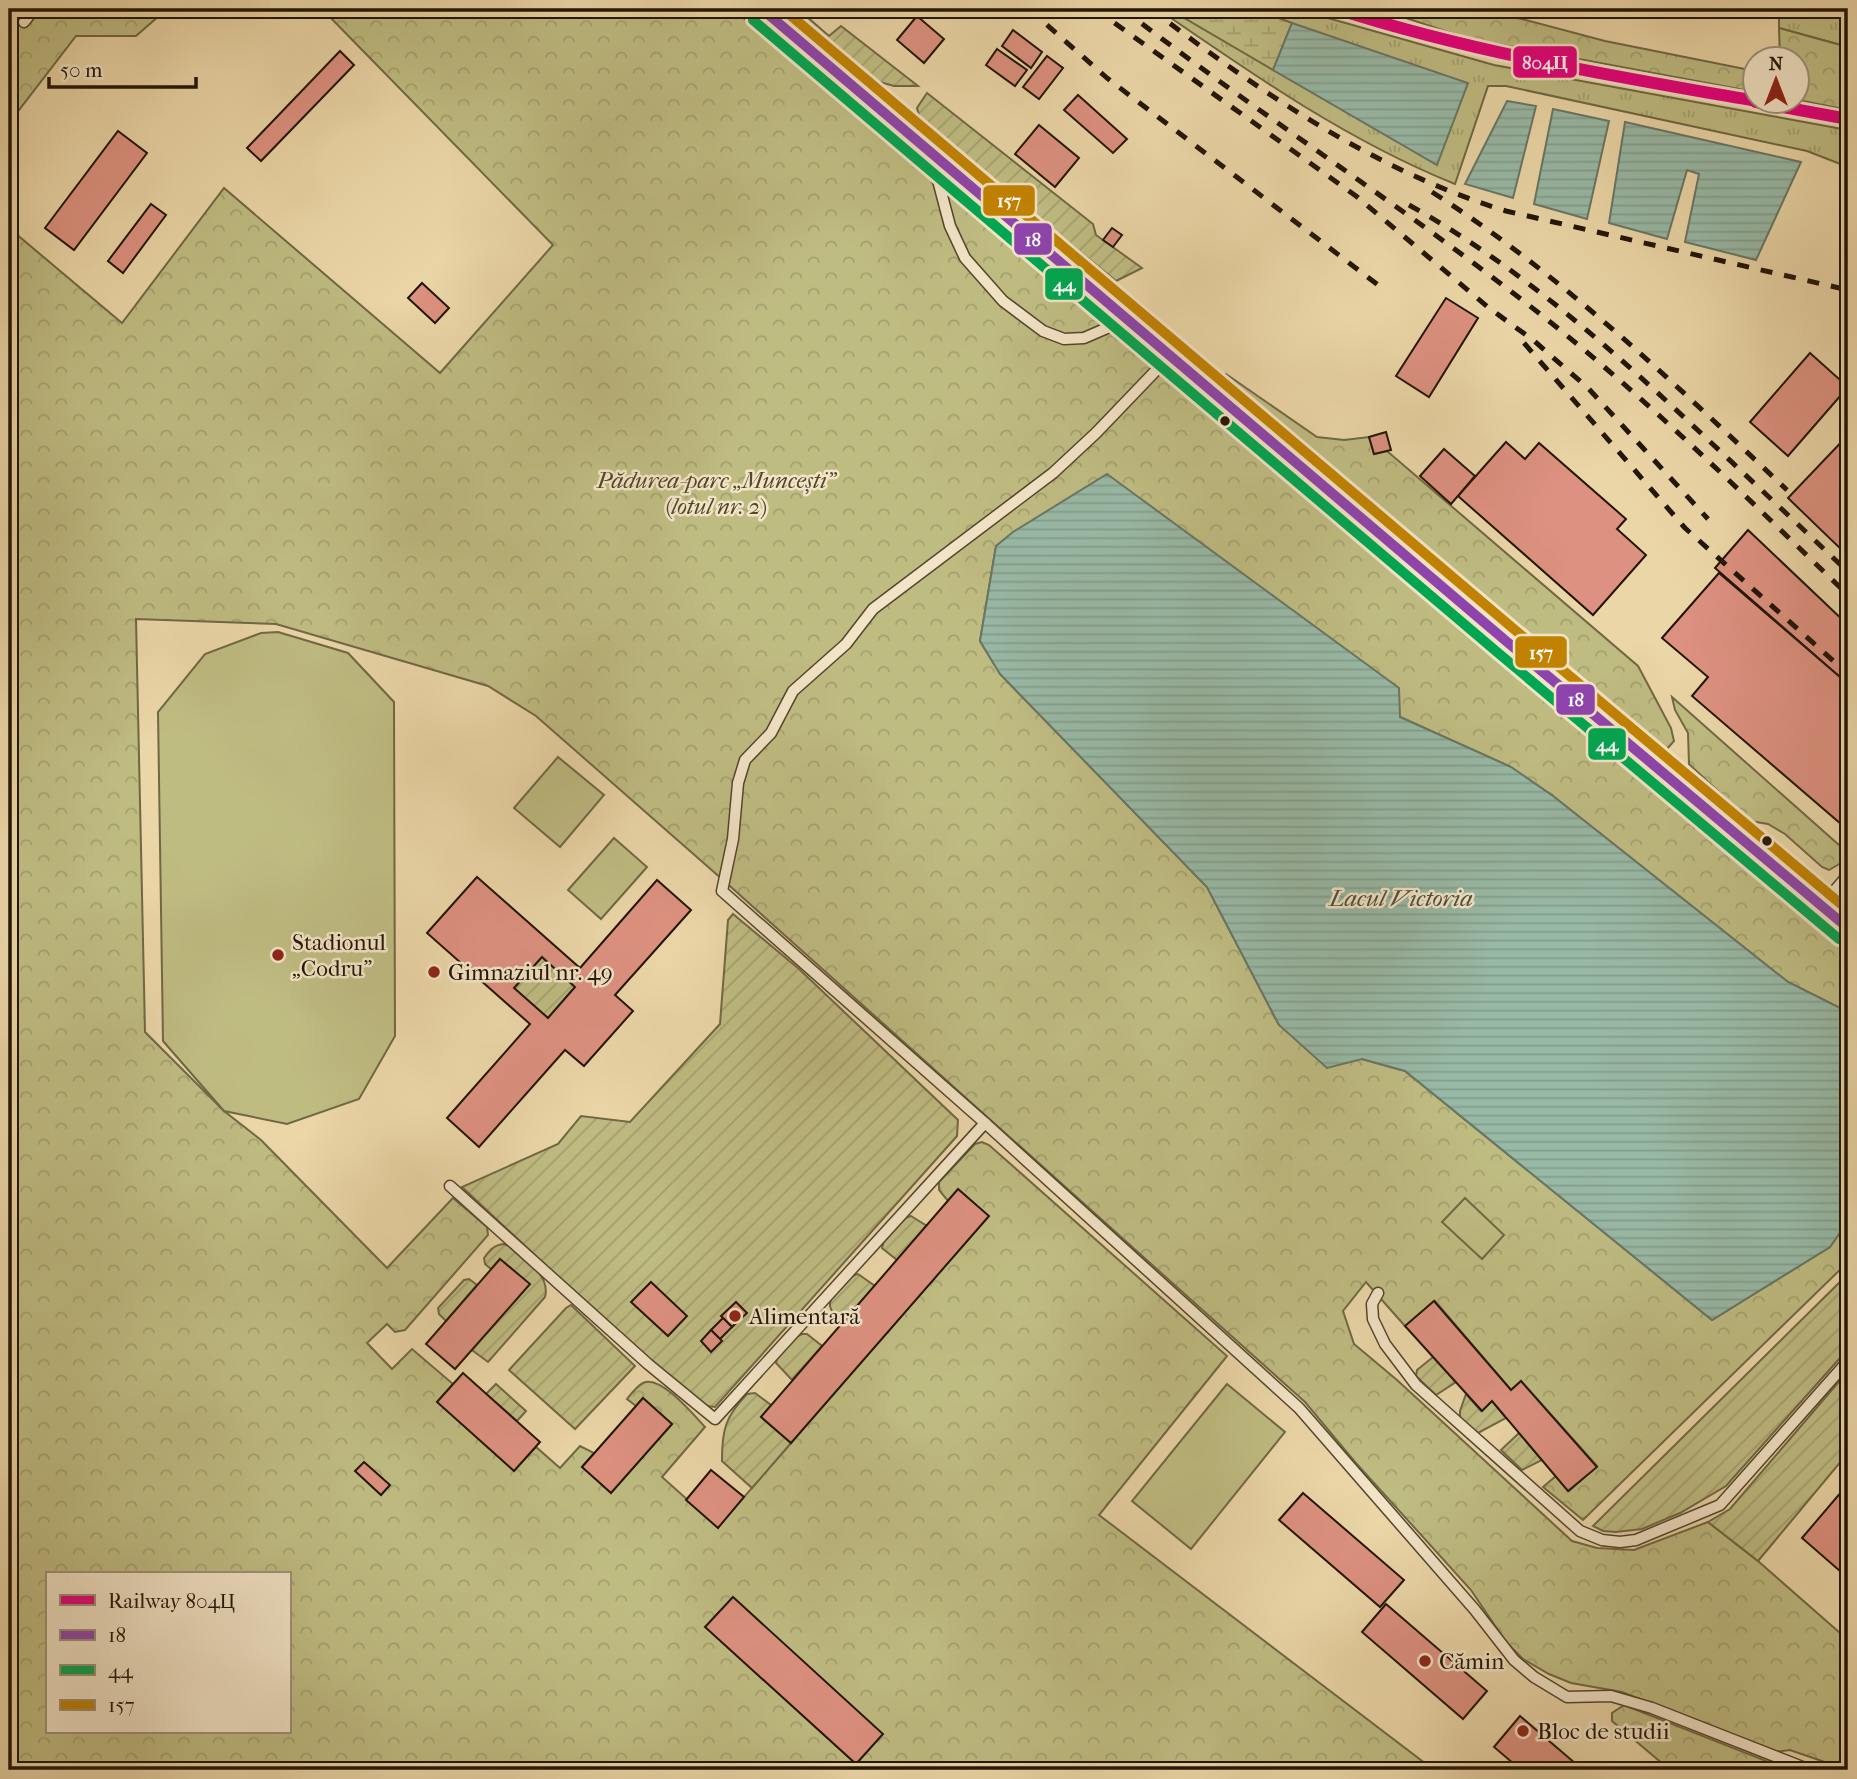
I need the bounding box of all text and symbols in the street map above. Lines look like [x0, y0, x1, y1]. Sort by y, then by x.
line badge: 804Ц [1512, 45, 1578, 79]
scale bar [49, 46, 196, 90]
north arrow [1742, 46, 1812, 116]
text: 804Ц [1522, 52, 1568, 74]
text: N [1769, 53, 1784, 75]
text: 50 m [60, 58, 103, 82]
line badge: 157 [982, 184, 1036, 217]
text: 157 [997, 190, 1021, 212]
line badge: 18 [1013, 222, 1053, 256]
text: 18 [1025, 229, 1041, 251]
line badge: 44 [1044, 267, 1084, 301]
text: 44 [1052, 274, 1076, 296]
unlabelled marker [1218, 414, 1232, 428]
park label: Pădurea-parc „Muncești” (lotul nr. 2) [596, 467, 837, 520]
line badge: 157 [1514, 635, 1568, 669]
text: 157 [1529, 642, 1553, 664]
line badge: 18 [1555, 683, 1596, 716]
text: 18 [1568, 689, 1584, 711]
line badge: 44 [1587, 727, 1627, 761]
text: 44 [1595, 734, 1619, 756]
unlabelled marker [1760, 834, 1774, 848]
water label: Lacul Victoria [1327, 884, 1473, 912]
place label: Stadionul „Codru” [292, 929, 386, 982]
marker: Stadionul „Codru” [270, 947, 286, 963]
place label: Gimnaziul nr. 49 [448, 959, 613, 986]
marker: Gimnaziul nr. 49 [426, 964, 442, 980]
place label: Alimentară [748, 1303, 860, 1330]
marker: Alimentară [727, 1308, 743, 1324]
legend [46, 1572, 290, 1734]
text: Railway 804Ц [108, 1589, 235, 1613]
text: 18 [108, 1623, 126, 1647]
place label: Cămin [1439, 1648, 1505, 1675]
marker: Cămin [1417, 1653, 1433, 1669]
text: 44 [108, 1659, 134, 1683]
text: 157 [108, 1693, 135, 1717]
place label: Bloc de studii [1537, 1718, 1670, 1745]
marker: Bloc de studii [1515, 1723, 1531, 1739]

